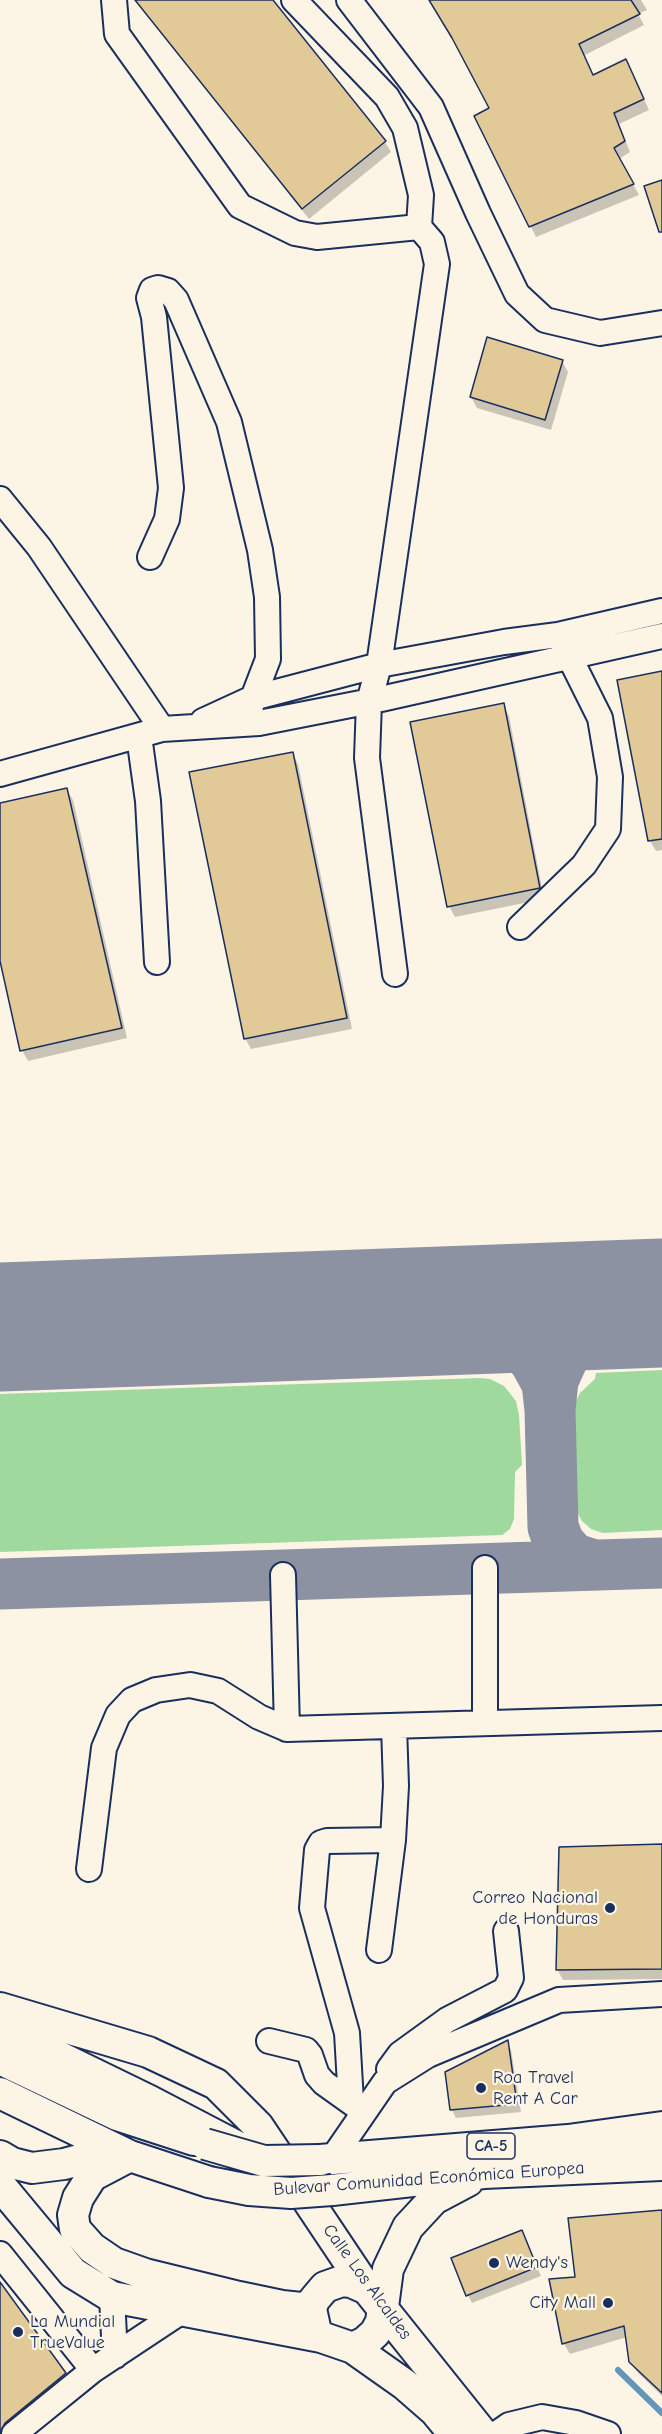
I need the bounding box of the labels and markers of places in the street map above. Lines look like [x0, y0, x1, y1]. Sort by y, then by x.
place label: Correo Nacional de Honduras [472, 1887, 598, 1930]
marker: Correo Nacional de Honduras [603, 1901, 617, 1915]
place label: Roa Travel Rent A Car [493, 2067, 578, 2110]
marker: Roa Travel Rent A Car [474, 2081, 488, 2095]
place label: Wendy's [506, 2252, 568, 2274]
marker: Wendy's [487, 2256, 501, 2270]
place label: City Mall [529, 2292, 596, 2314]
marker: City Mall [601, 2296, 615, 2310]
place label: La Mundial TrueValue [30, 2311, 115, 2354]
marker: La Mundial TrueValue [11, 2325, 25, 2339]

